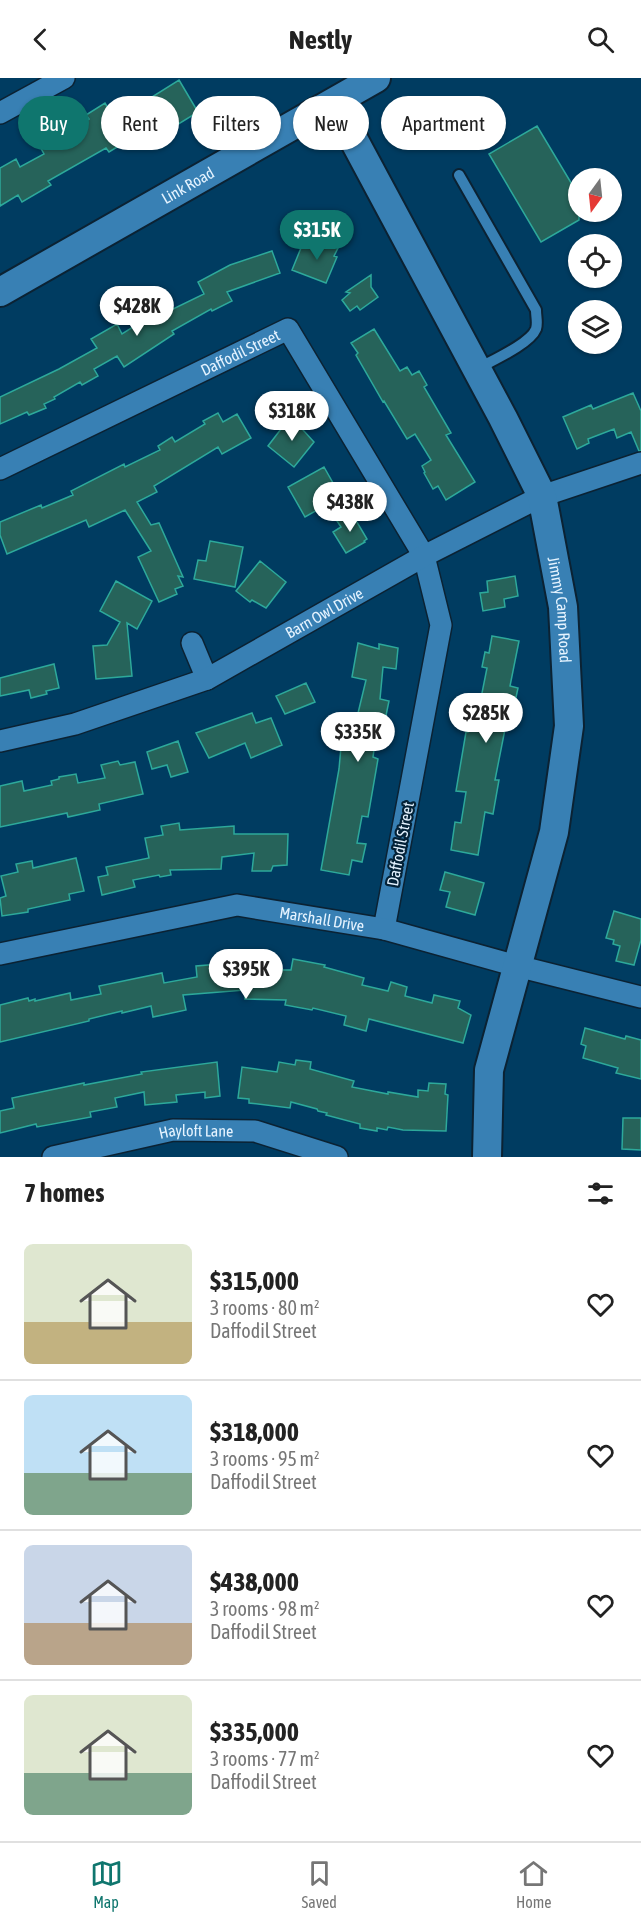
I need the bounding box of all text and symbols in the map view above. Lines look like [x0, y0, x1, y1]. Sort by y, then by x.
icon: back [24, 23, 57, 56]
icon: search [584, 23, 617, 56]
text: Nestly [289, 24, 352, 55]
chip: Buy [18, 96, 89, 150]
chip: Rent [101, 96, 179, 150]
chip: Filters [191, 96, 281, 150]
chip: New [293, 96, 369, 150]
chip: Apartment [381, 96, 506, 150]
street label: Link Road [158, 163, 217, 207]
north arrow [568, 168, 622, 222]
map controls [568, 168, 622, 354]
pin: $315K [275, 210, 359, 261]
text: $315K [294, 218, 340, 241]
button: locate [568, 234, 622, 288]
pin: $428K [95, 286, 179, 337]
text: $428K [114, 294, 160, 317]
button: layers [568, 300, 622, 354]
street label: Daffodil Street [198, 325, 283, 379]
pin: $318K [250, 391, 334, 442]
text: $318K [269, 399, 315, 422]
pin: $438K [308, 482, 392, 533]
text: $438K [327, 490, 373, 513]
street label: Jimmy Camp Road [545, 555, 575, 663]
street label: Barn Owl Drive [282, 584, 366, 642]
pin: $285K [444, 693, 528, 744]
text: $285K [463, 701, 509, 724]
pin: $335K [316, 712, 400, 763]
text: $335K [335, 720, 381, 743]
street label: Daffodil Street [383, 800, 417, 888]
street label: Marshall Drive [278, 903, 366, 935]
pin: $395K [204, 949, 288, 1000]
text: $395K [223, 957, 269, 980]
street label: Hayloft Lane [157, 1121, 234, 1142]
icon: filters [584, 1177, 617, 1210]
text: 7 homes [24, 1178, 104, 1208]
text: $315,000 [210, 1266, 299, 1296]
icon: home [72, 1268, 144, 1340]
icon: heart [584, 1288, 617, 1321]
text: 3 rooms · 80 m² [210, 1296, 320, 1319]
text: Daffodil Street [210, 1319, 317, 1342]
text: $318,000 [210, 1417, 299, 1447]
icon: home [72, 1419, 144, 1491]
icon: heart [584, 1439, 617, 1472]
text: 3 rooms · 95 m² [210, 1447, 320, 1470]
text: Daffodil Street [210, 1470, 317, 1493]
text: $438,000 [210, 1567, 299, 1597]
icon: home [72, 1569, 144, 1641]
icon: heart [584, 1589, 617, 1622]
text: 3 rooms · 98 m² [210, 1597, 320, 1620]
text: Daffodil Street [210, 1620, 317, 1643]
text: $335,000 [210, 1717, 299, 1747]
icon: home [72, 1719, 144, 1791]
icon: heart [584, 1739, 617, 1772]
text: 3 rooms · 77 m² [210, 1747, 320, 1770]
text: Daffodil Street [210, 1770, 317, 1793]
tab: Map [90, 1857, 123, 1911]
tab: Saved [302, 1857, 337, 1911]
tab: Home [516, 1857, 551, 1911]

